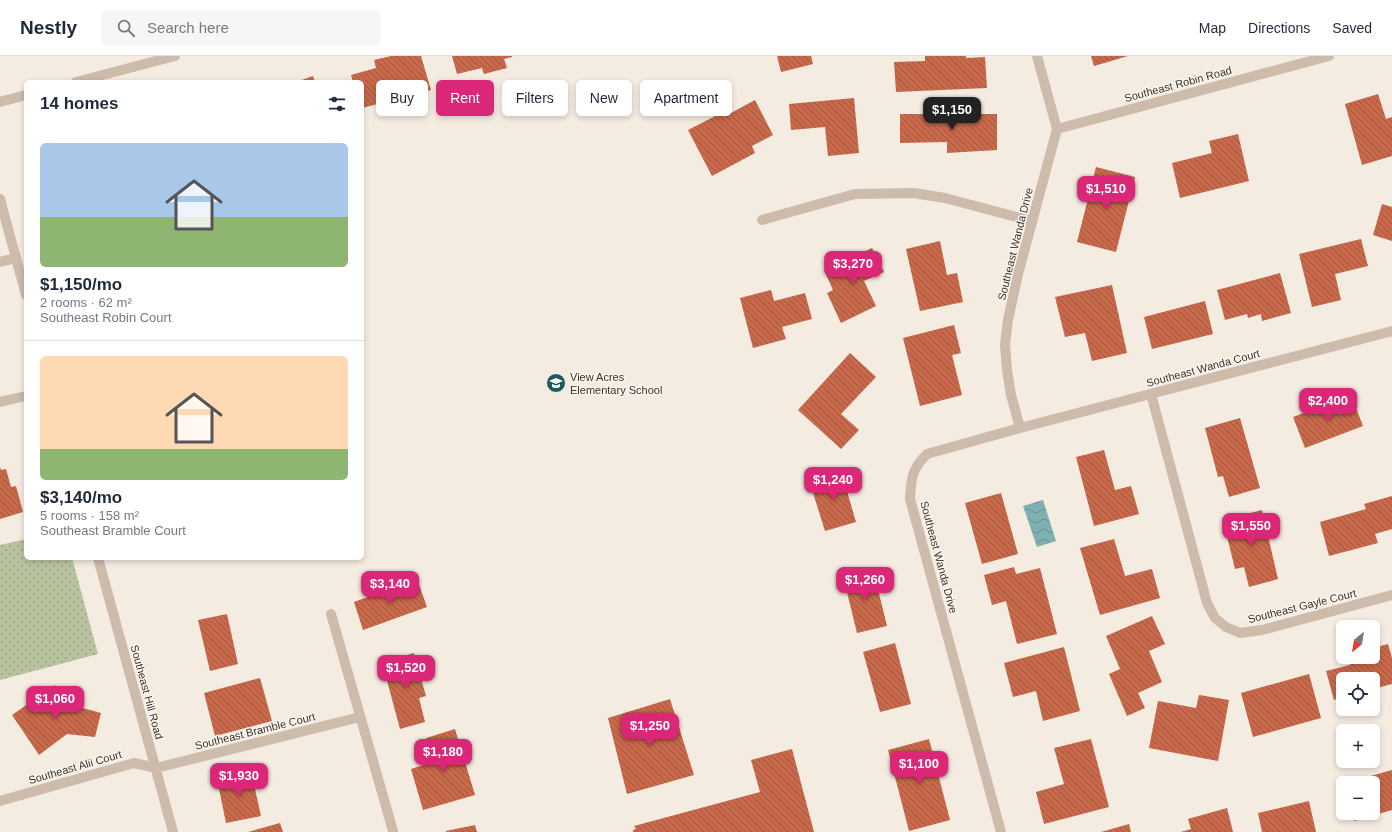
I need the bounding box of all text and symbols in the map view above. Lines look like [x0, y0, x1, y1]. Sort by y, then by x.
search box [101, 10, 381, 46]
text: Nestly [20, 17, 77, 38]
icon: search [115, 17, 137, 39]
text: Search here [147, 19, 229, 36]
text: Map [1199, 20, 1226, 36]
text: Directions [1248, 20, 1310, 36]
text: Saved [1332, 20, 1372, 36]
street label: Southeast Robin Road [1123, 64, 1233, 104]
chip: Buy [376, 80, 428, 116]
chip: Rent [436, 80, 494, 116]
chip: Filters [502, 80, 568, 116]
chip: New [576, 80, 632, 116]
chip: Apartment [640, 80, 732, 116]
icon: filters [326, 93, 348, 115]
text: 14 homes [40, 94, 118, 113]
pin: $1,150 [919, 97, 985, 131]
text: $1,150 [932, 102, 972, 117]
icon: home [158, 169, 230, 241]
pin: $1,510 [1073, 176, 1139, 210]
text: $1,510 [1086, 181, 1126, 196]
street label: Southeast Wanda Drive [995, 186, 1035, 302]
pin: $3,270 [820, 251, 886, 285]
text: $3,270 [833, 256, 873, 271]
text: $1,150/mo [40, 275, 122, 294]
text: 2 rooms · 62 m² [40, 295, 132, 310]
text: Southeast Robin Court [40, 310, 172, 325]
street label: Southeast Wanda Court [1145, 347, 1261, 389]
place label: View Acres Elementary School [570, 371, 662, 396]
school or university icon: View Acres Elementary School [545, 372, 567, 394]
icon: home [158, 382, 230, 454]
pin: $2,400 [1295, 388, 1361, 422]
text: $2,400 [1308, 393, 1348, 408]
pin: $1,240 [800, 467, 866, 501]
text: $1,240 [813, 472, 853, 487]
text: $3,140/mo [40, 488, 122, 507]
street label: Southeast Wanda Drive [918, 500, 960, 614]
text: 5 rooms · 158 m² [40, 508, 139, 523]
pin: $1,550 [1218, 513, 1284, 547]
text: $1,550 [1231, 518, 1271, 533]
text: Southeast Bramble Court [40, 523, 186, 538]
pin: $1,260 [832, 567, 898, 601]
pin: $3,140 [357, 571, 423, 605]
text: $1,260 [845, 572, 885, 587]
text: $3,140 [370, 576, 410, 591]
street label: Southeast Gayle Court [1247, 587, 1357, 625]
north arrow [1336, 620, 1380, 664]
map controls [1336, 620, 1380, 820]
street label: Southeast Hill Road [129, 643, 165, 741]
pin: $1,520 [373, 655, 439, 689]
text: $1,520 [386, 660, 426, 675]
button: locate [1336, 672, 1380, 716]
pin: $1,060 [22, 686, 88, 720]
text: $1,060 [35, 691, 75, 706]
street label: Southeast Bramble Court [194, 710, 316, 752]
pin: $1,250 [617, 713, 683, 747]
text: $1,250 [630, 718, 670, 733]
button: + [1336, 724, 1380, 768]
pin: $1,180 [410, 739, 476, 773]
text: $1,180 [423, 744, 463, 759]
street label: Southeast Alii Court [27, 748, 123, 786]
pin: $1,100 [886, 751, 952, 785]
text: $1,100 [899, 756, 939, 771]
pin: $1,930 [206, 763, 272, 797]
text: $1,930 [219, 768, 259, 783]
button: − [1336, 776, 1380, 820]

